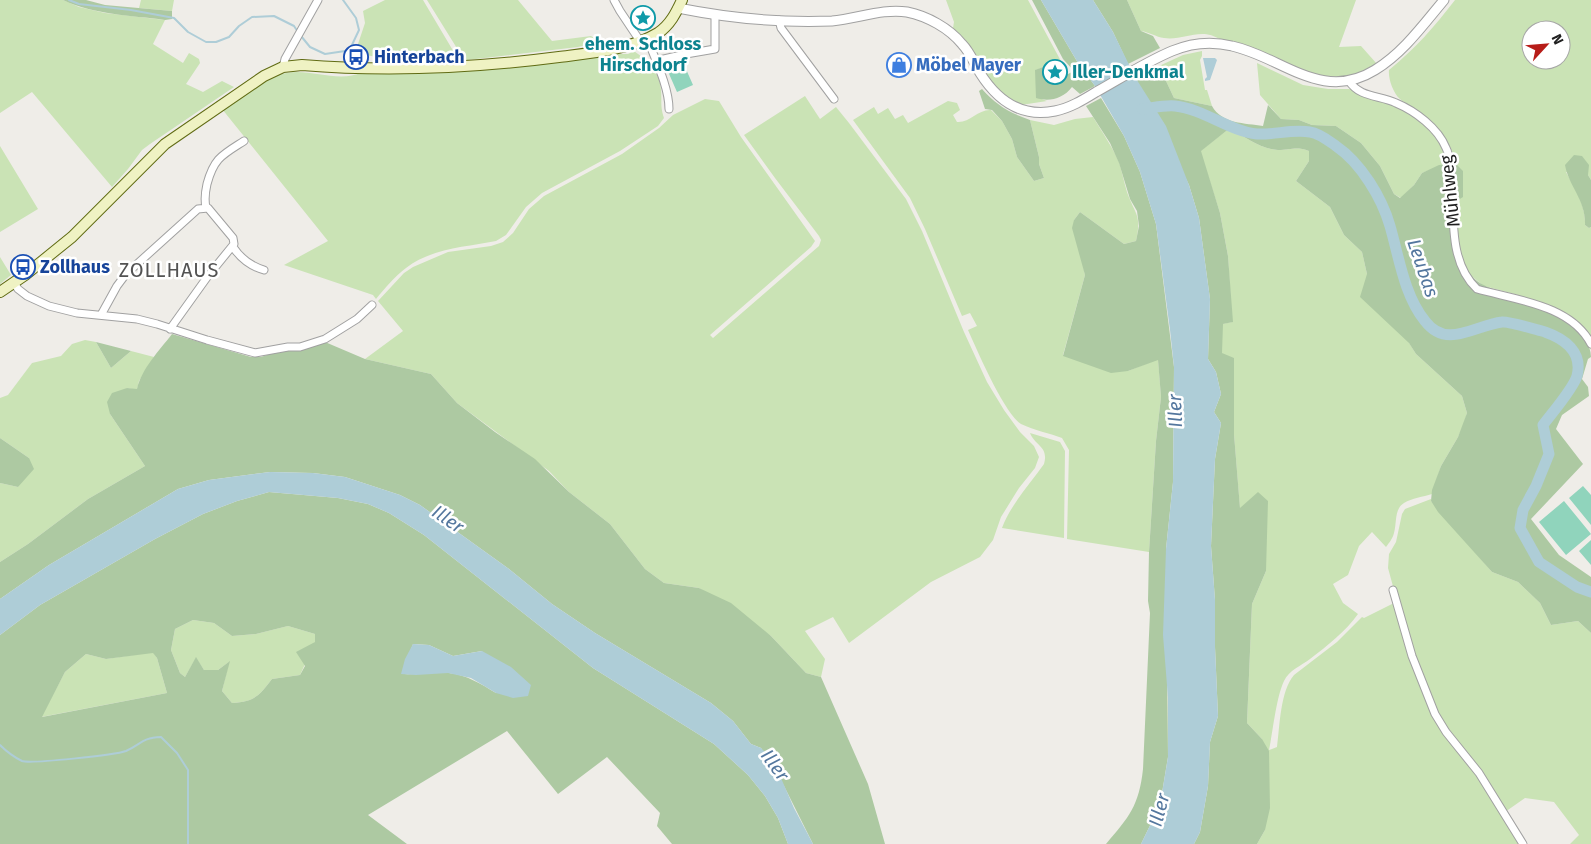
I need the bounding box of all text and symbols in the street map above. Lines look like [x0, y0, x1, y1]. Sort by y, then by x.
place icon: ehem. Schloss Hirschdorf [630, 5, 656, 31]
north arrow [1521, 20, 1571, 70]
text: N [1548, 32, 1567, 47]
place label: ehem. Schloss Hirschdorf [585, 33, 701, 76]
bus stop icon: Hinterbach [343, 44, 369, 70]
place label: Hinterbach [374, 46, 465, 68]
shop icon: Möbel Mayer [886, 52, 912, 78]
place label: Möbel Mayer [916, 54, 1022, 76]
place icon: Iller-Denkmal [1042, 59, 1068, 85]
place label: Iller-Denkmal [1072, 61, 1185, 83]
street label: Mühlweg [1435, 153, 1465, 228]
water label: Leubas [1402, 236, 1444, 300]
bus stop icon: Zollhaus [10, 254, 36, 280]
place label: Zollhaus [40, 256, 110, 278]
district label: ZOLLHAUS [119, 258, 219, 282]
water label: Iller [1163, 393, 1187, 428]
water label: Iller [428, 500, 469, 538]
water label: Iller [756, 745, 795, 786]
water label: Iller [1144, 790, 1175, 829]

